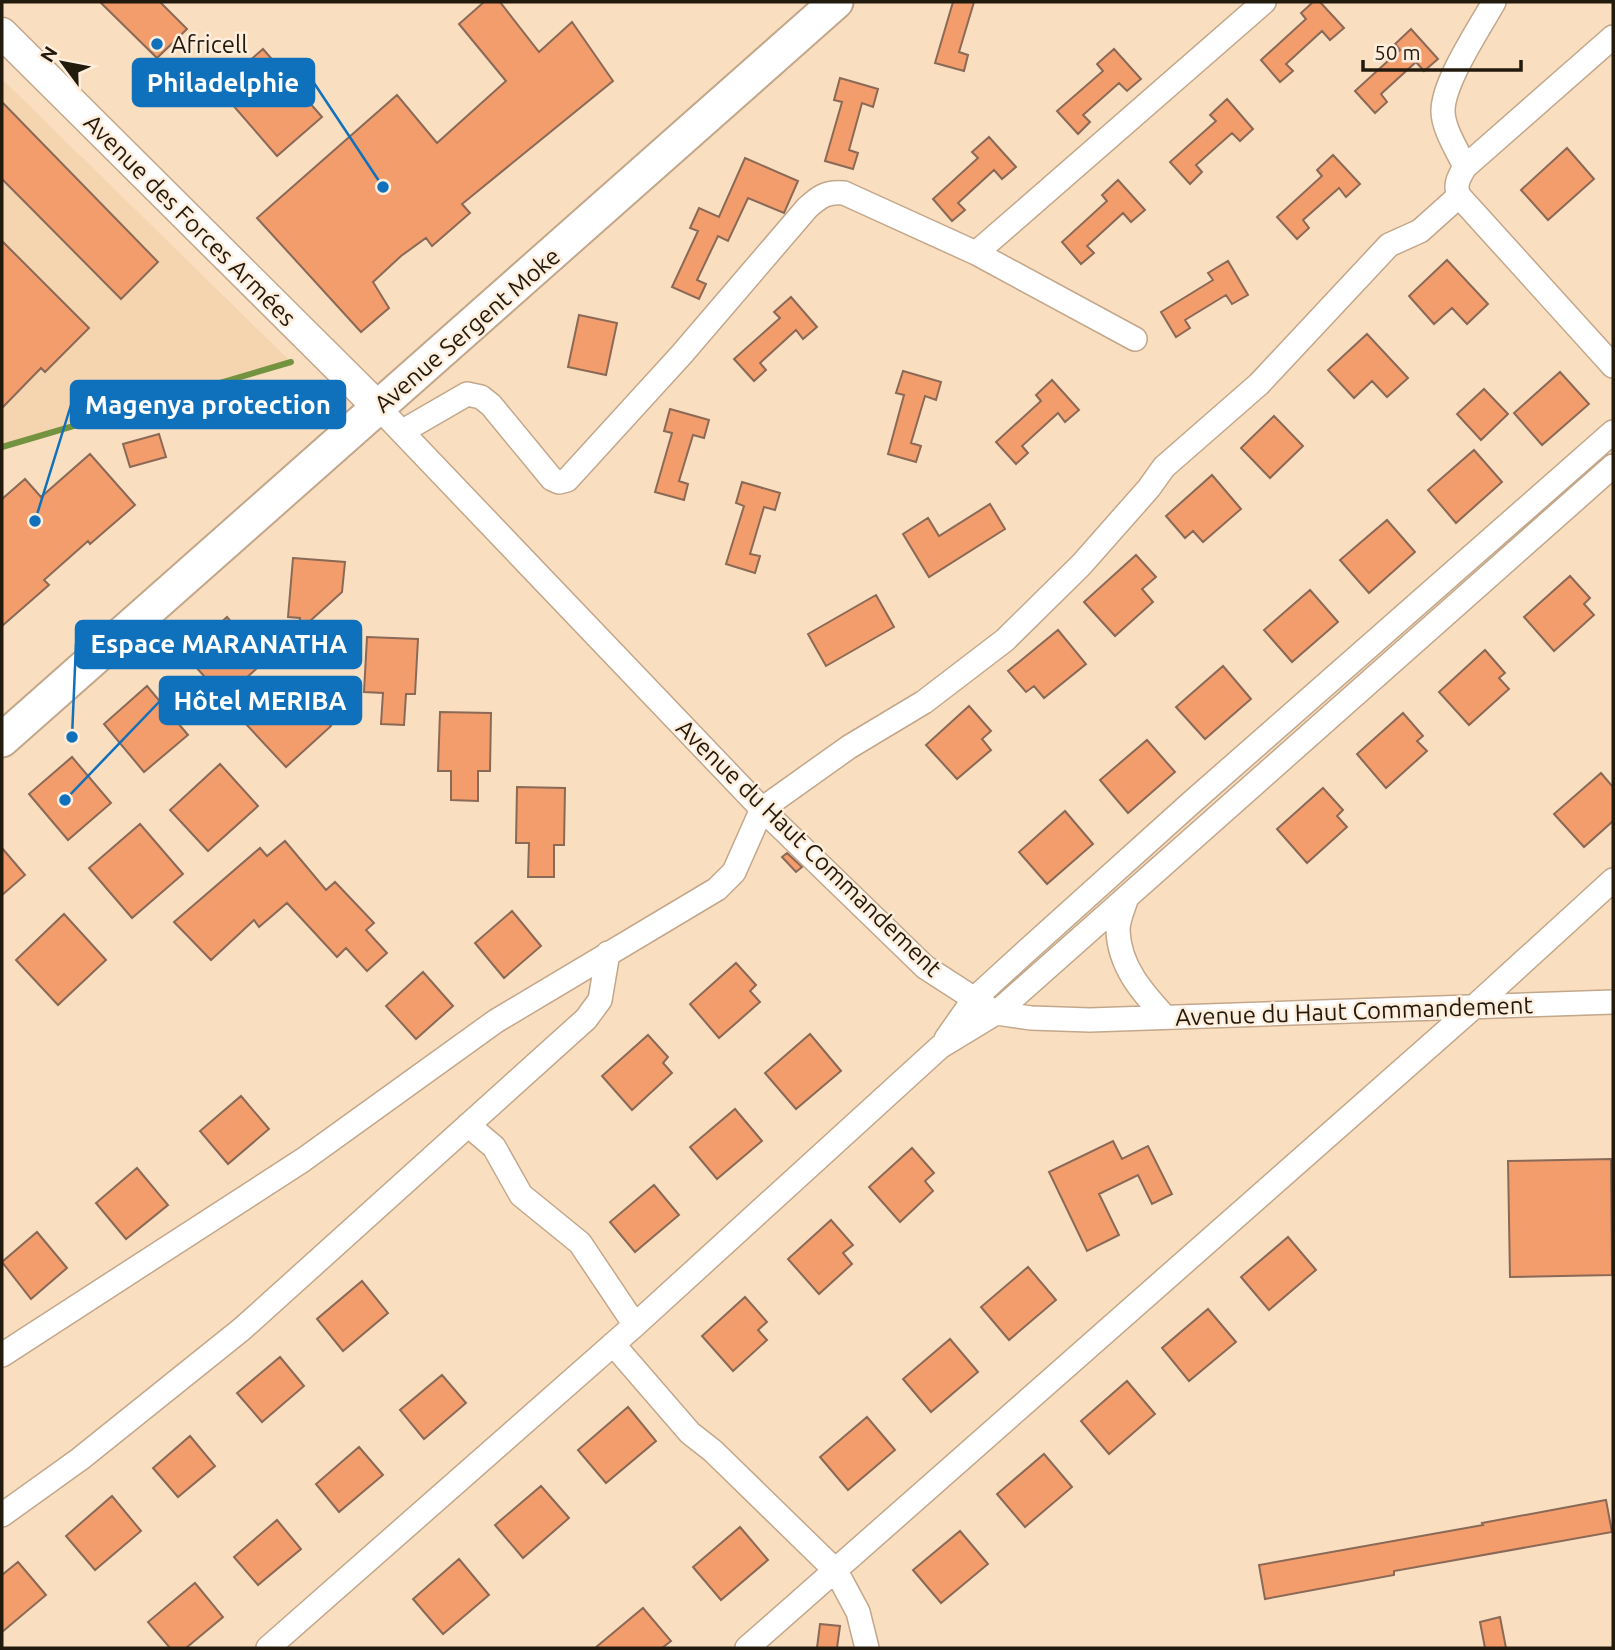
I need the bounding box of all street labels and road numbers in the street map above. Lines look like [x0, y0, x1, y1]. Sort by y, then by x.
street label: Avenue des Forces Armées [79, 109, 301, 331]
street label: Avenue Sergent Moke [369, 242, 565, 418]
street label: Avenue du Haut Commandement [671, 714, 947, 982]
street label: Avenue du Haut Commandement [1175, 991, 1534, 1031]

